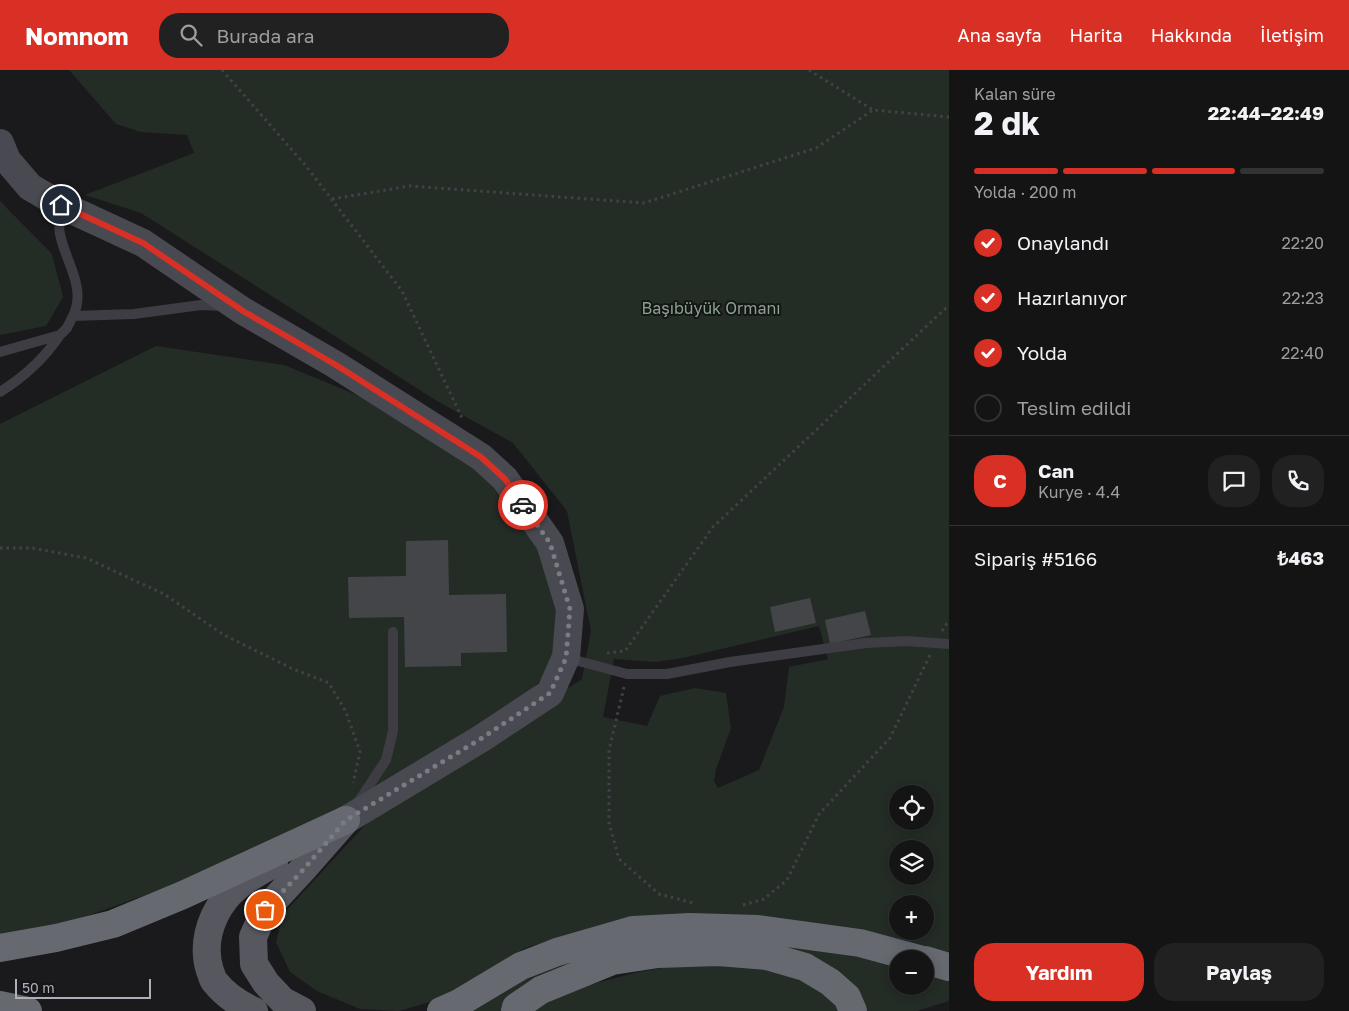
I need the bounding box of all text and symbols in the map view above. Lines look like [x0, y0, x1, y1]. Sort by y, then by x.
search box [159, 13, 509, 58]
text: Nomnom [25, 21, 129, 50]
icon: search [177, 21, 205, 49]
text: Burada ara [217, 24, 315, 47]
text: Ana sayfa [958, 24, 1042, 46]
text: Harita [1070, 24, 1123, 46]
text: Hakkında [1151, 24, 1232, 46]
text: İletişim [1260, 24, 1324, 46]
text: Kalan süre [974, 84, 1055, 104]
text: 22:44–22:49 [1208, 101, 1324, 124]
text: 2 dk [974, 104, 1040, 142]
text: Yolda · 200 m [974, 182, 1076, 202]
pin [40, 184, 82, 226]
icon: home [47, 191, 75, 219]
icon: check [974, 229, 1002, 257]
text: Onaylandı [1017, 231, 1109, 254]
text: 22:20 [1281, 233, 1324, 253]
icon: check [974, 284, 1002, 312]
text: Hazırlanıyor [1017, 286, 1127, 309]
text: 22:23 [1282, 288, 1324, 308]
park label: Başıbüyük Ormanı [641, 298, 781, 318]
icon: check [974, 339, 1002, 367]
text: Yolda [1017, 341, 1067, 364]
text: 22:40 [1281, 343, 1324, 363]
text: Teslim edildi [1017, 396, 1131, 419]
button: chat [1208, 455, 1260, 507]
button: phone [1272, 455, 1324, 507]
text: Can [1038, 459, 1074, 482]
text: C [993, 469, 1007, 492]
courier [498, 480, 548, 530]
text: Kurye · 4.4 [1038, 482, 1120, 502]
icon: car [509, 491, 537, 519]
text: ₺463 [1278, 546, 1324, 569]
text: Sipariş #5166 [974, 547, 1097, 570]
map controls [889, 785, 934, 995]
button: locate [889, 785, 934, 830]
button: layers [889, 840, 934, 885]
pin [244, 889, 286, 931]
button: + [889, 895, 934, 940]
icon: bag [251, 896, 279, 924]
button: Yardım [974, 943, 1144, 1001]
button: Paylaş [1154, 943, 1324, 1001]
button: − [889, 950, 934, 995]
scale bar [15, 976, 151, 999]
text: 50 m [22, 979, 55, 996]

